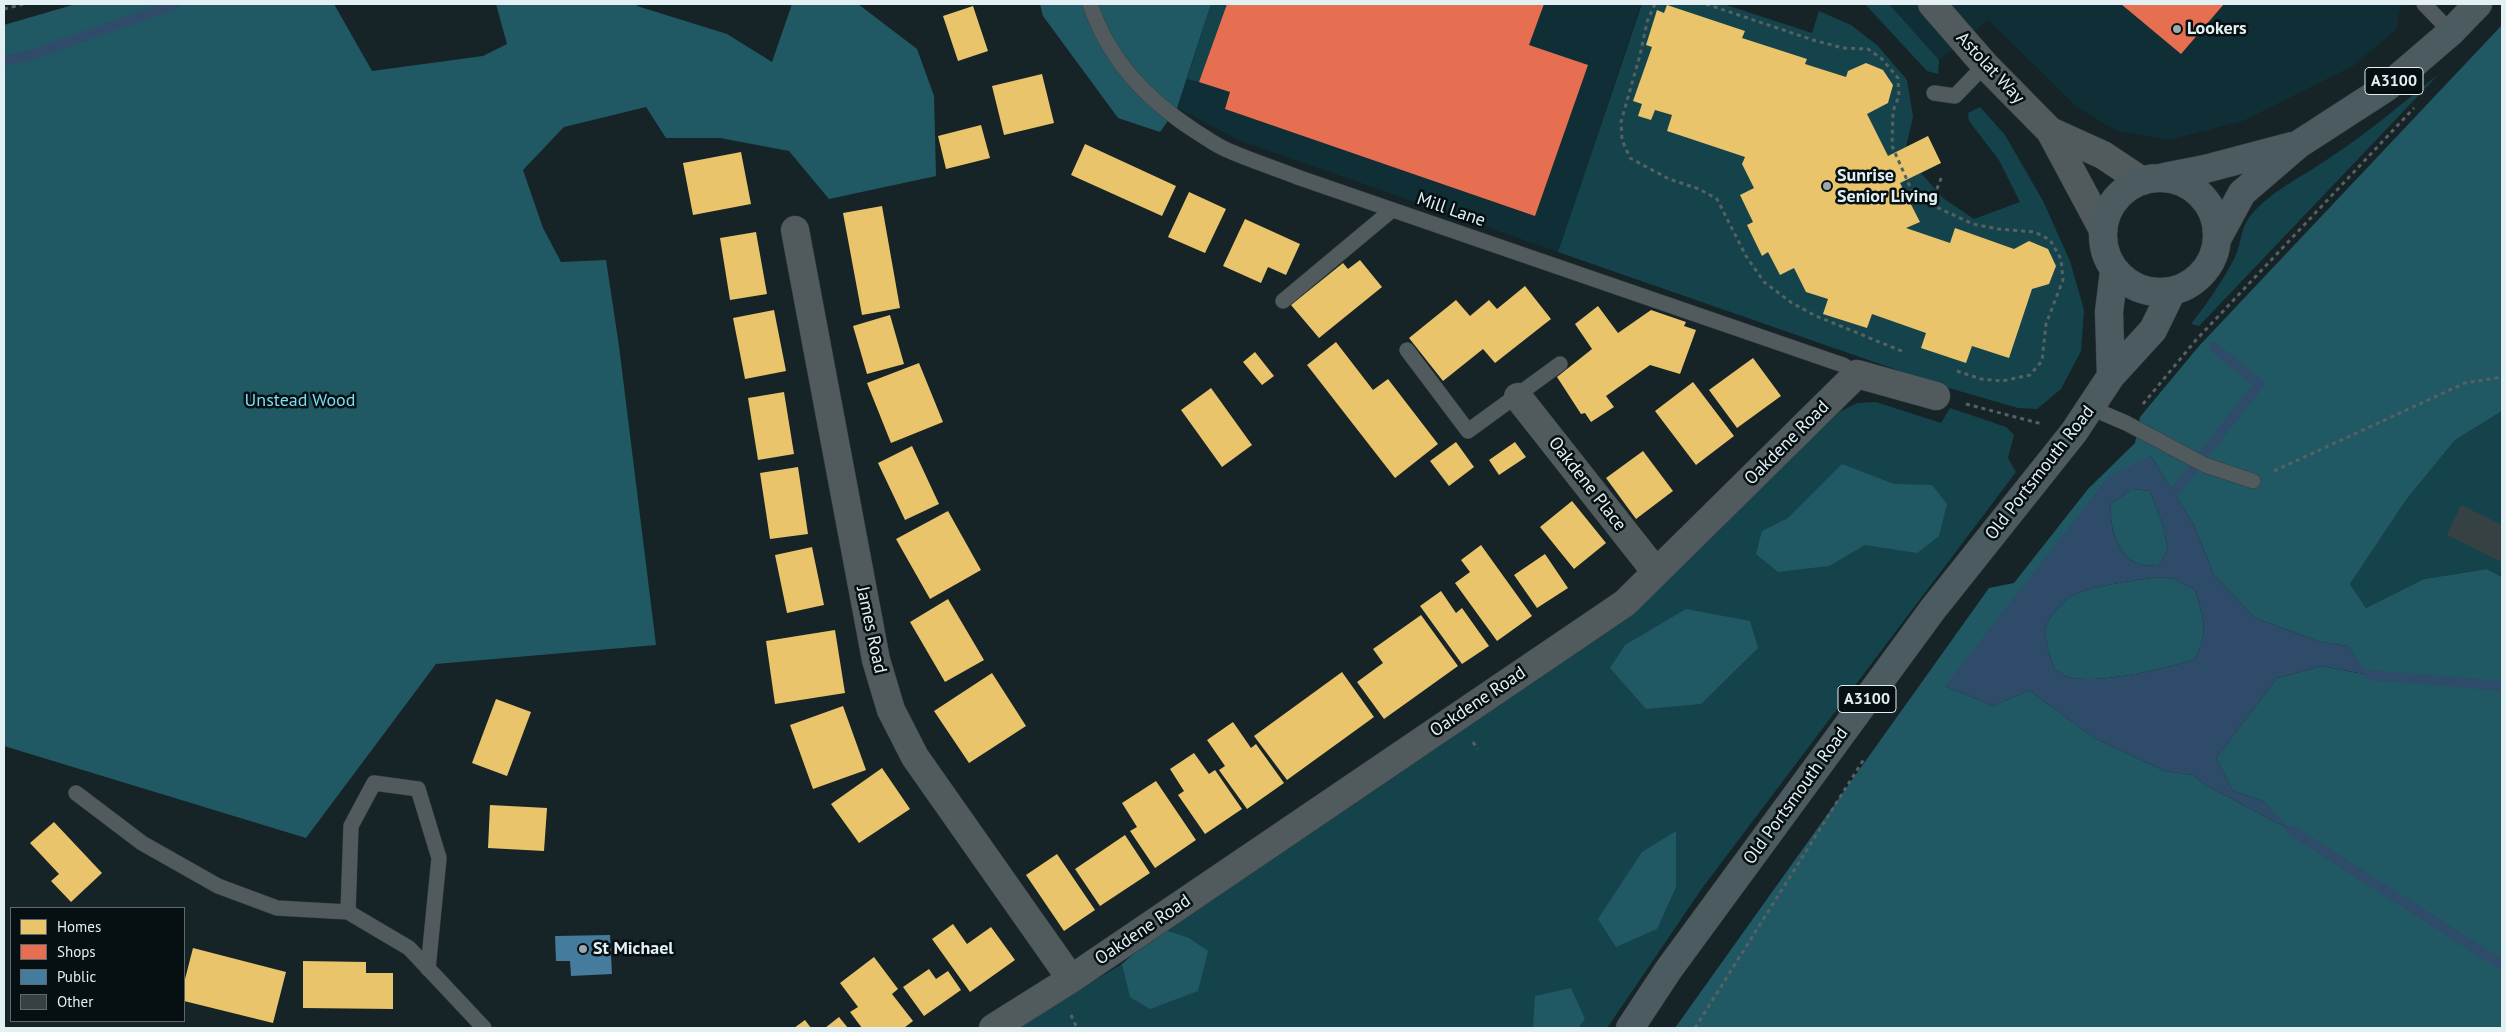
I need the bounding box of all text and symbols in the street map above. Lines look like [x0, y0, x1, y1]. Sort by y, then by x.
place label: Lookers [2187, 18, 2247, 40]
marker: Lookers [2171, 23, 2183, 35]
street label: Astolat Way [1951, 28, 2029, 108]
road number: A3100 [2365, 68, 2423, 94]
place label: Sunrise Senior Living [1837, 165, 1938, 208]
marker: Sunrise Senior Living [1821, 180, 1833, 192]
street label: Mill Lane [1414, 188, 1488, 232]
park label: Unstead Wood [245, 390, 355, 412]
street label: Oakdene Road [1740, 396, 1834, 490]
street label: Old Portsmouth Road [1981, 402, 2099, 544]
street label: Oakdene Place [1544, 433, 1630, 535]
street label: James Road [851, 585, 891, 675]
street label: Oakdene Road [1426, 662, 1530, 742]
road number: A3100 [1838, 686, 1896, 712]
street label: Old Portsmouth Road [1739, 723, 1853, 869]
street label: Oakdene Road [1091, 890, 1195, 970]
legend [10, 907, 185, 1022]
text: Homes [57, 917, 101, 936]
place label: St Michael [593, 938, 674, 960]
text: Shops [57, 942, 96, 961]
marker: St Michael [577, 943, 589, 955]
text: Public [57, 967, 96, 986]
text: Other [57, 992, 93, 1011]

